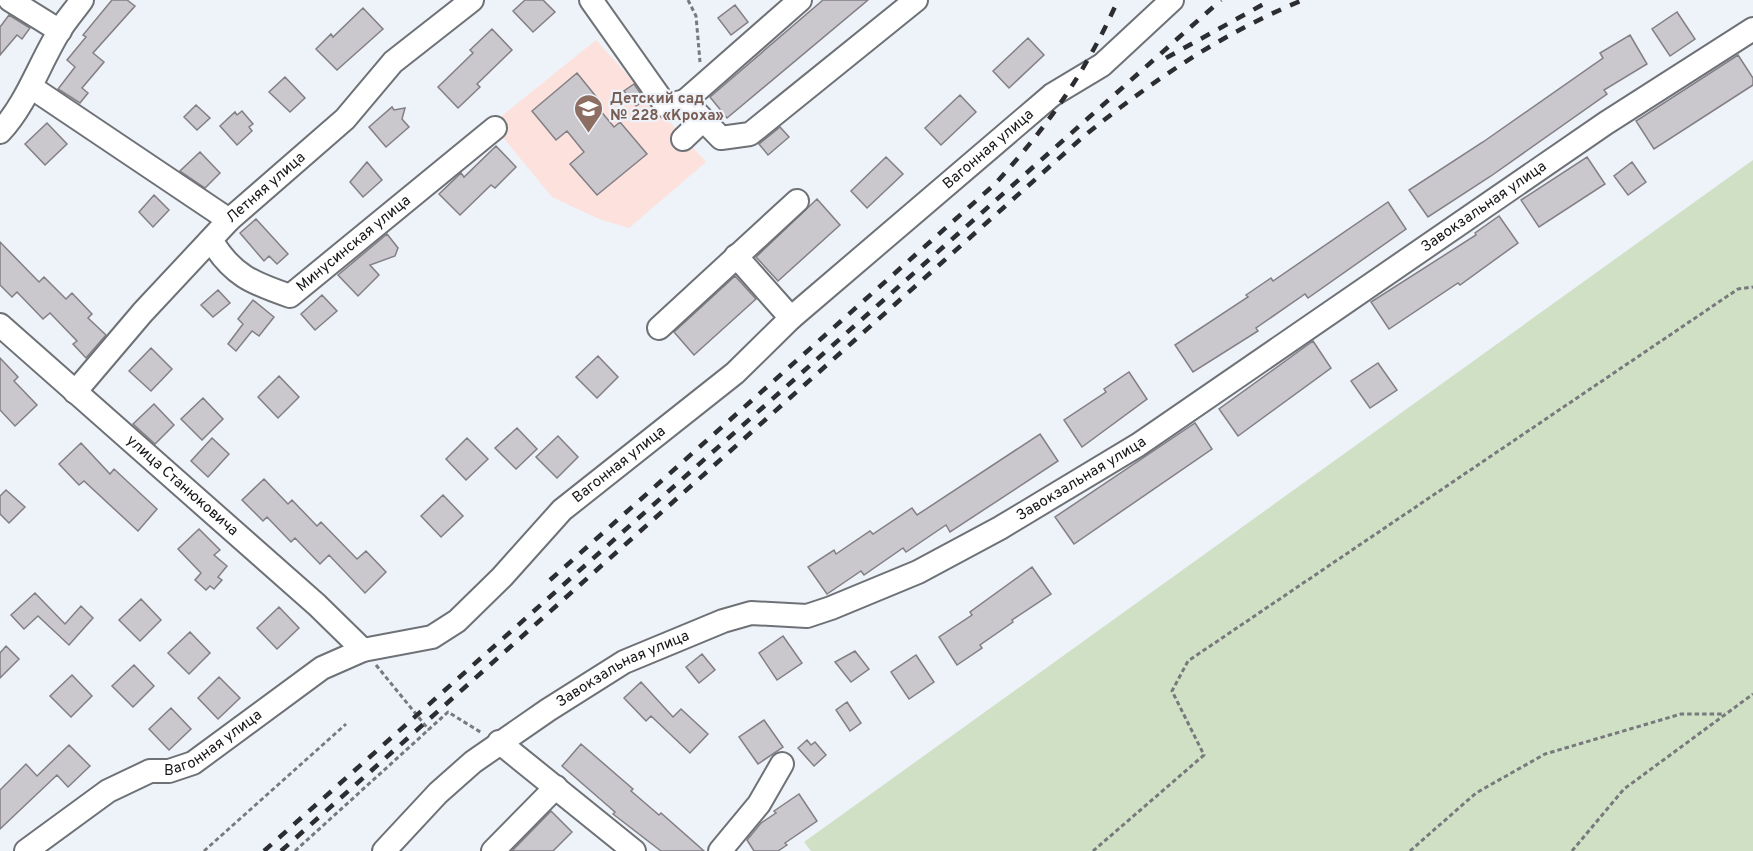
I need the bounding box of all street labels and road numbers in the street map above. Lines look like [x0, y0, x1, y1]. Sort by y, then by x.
street label: Вагонная улица [939, 105, 1038, 194]
street label: Летняя улица [222, 148, 310, 227]
street label: Завокзальная улица [1418, 157, 1550, 257]
street label: Минусинская улица [293, 191, 415, 296]
street label: Вагонная улица [569, 422, 670, 508]
street label: улица Станюковича [122, 431, 242, 540]
street label: Завокзальная улица [1013, 433, 1150, 525]
street label: Завокзальная улица [553, 626, 692, 712]
street label: Вагонная улица [164, 706, 266, 781]

